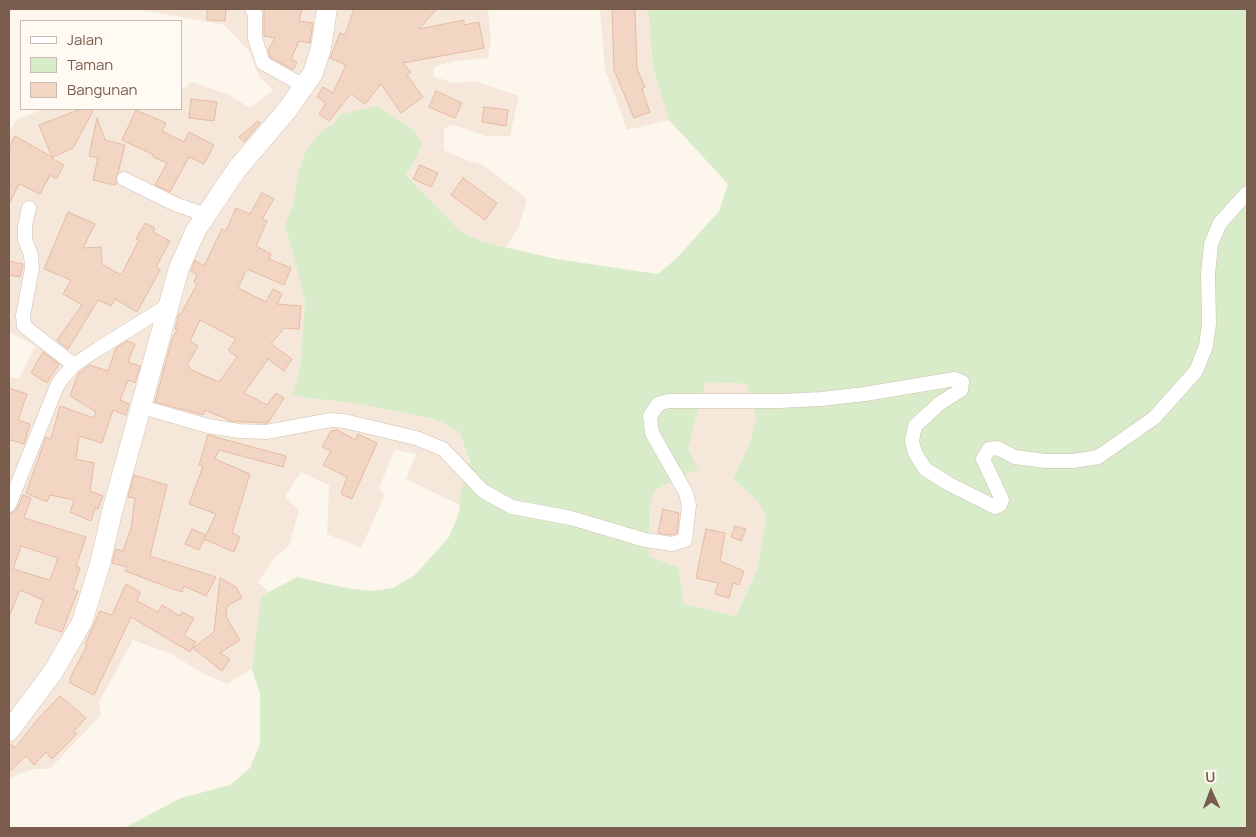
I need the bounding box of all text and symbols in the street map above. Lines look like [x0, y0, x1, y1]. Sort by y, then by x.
legend [20, 20, 182, 110]
text: Jalan [67, 29, 103, 50]
text: Taman [67, 54, 113, 75]
text: Bangunan [67, 79, 137, 100]
north arrow [1186, 767, 1236, 817]
text: U [1205, 767, 1216, 786]

